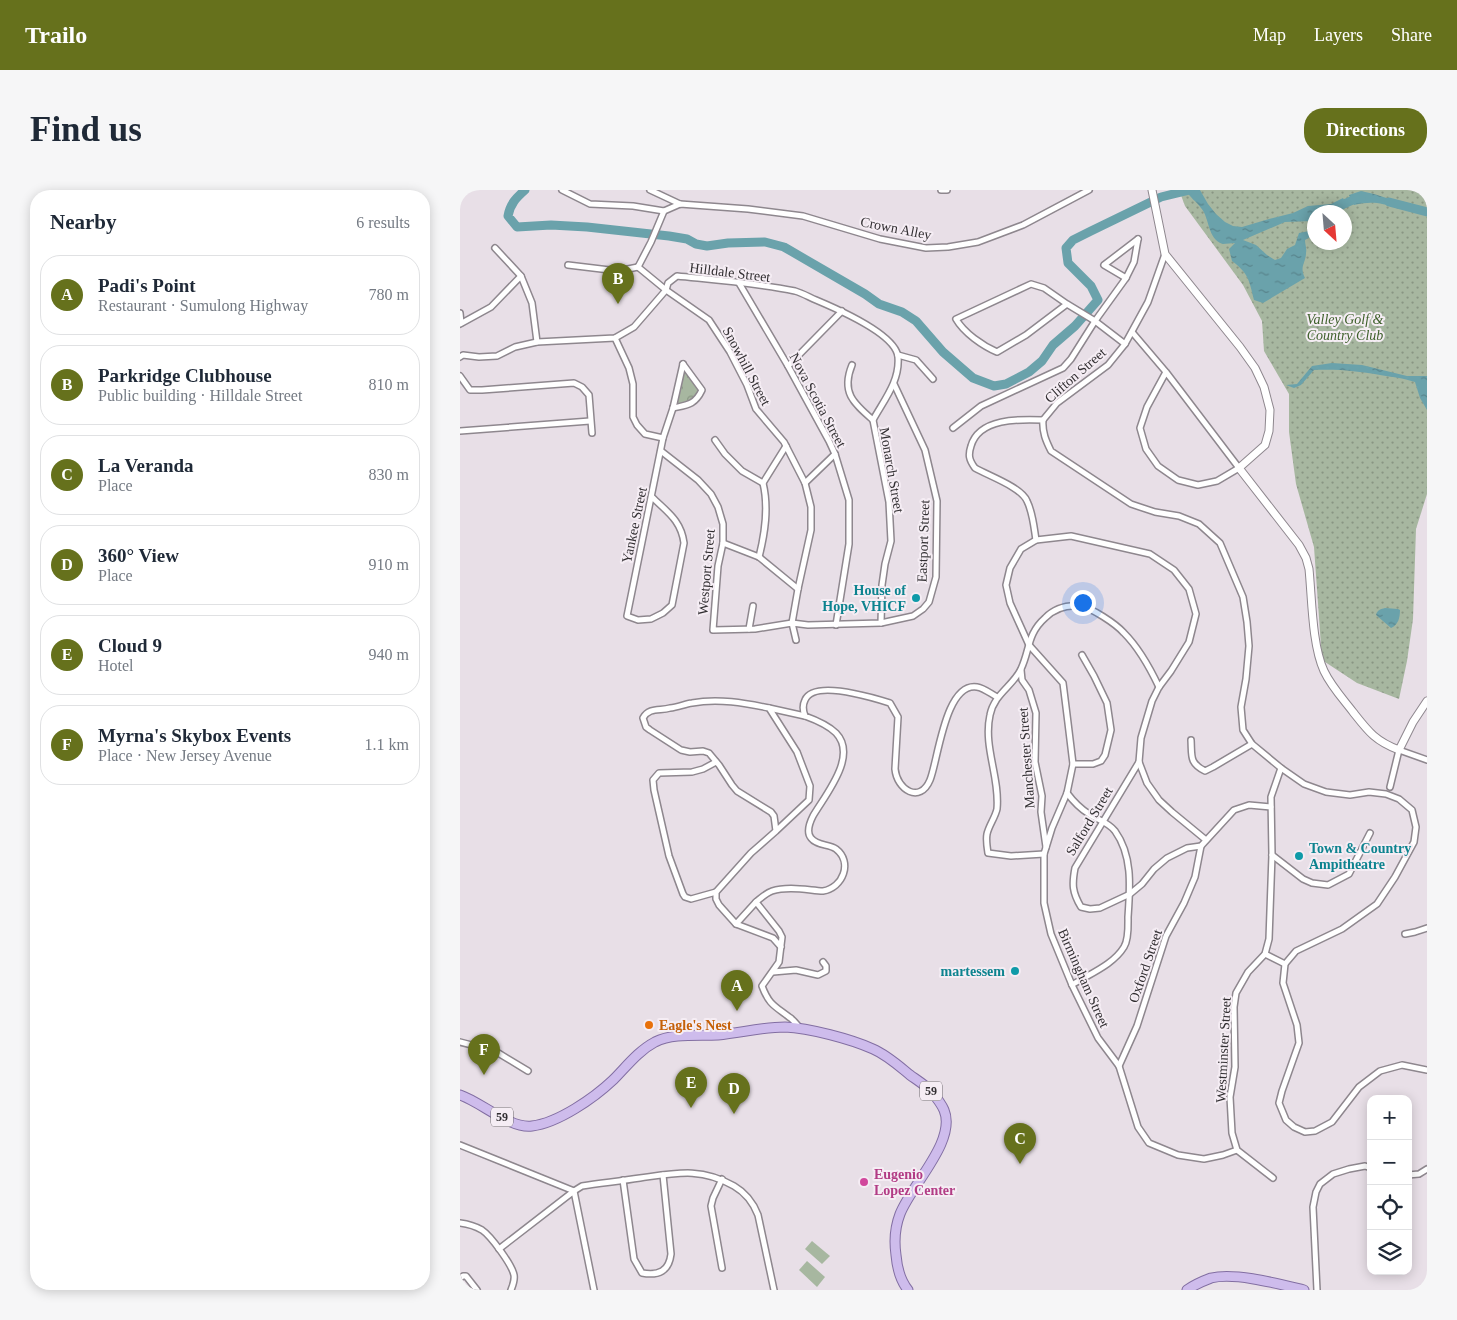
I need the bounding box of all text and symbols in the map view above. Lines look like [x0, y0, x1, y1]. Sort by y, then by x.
text: Trailo [25, 22, 87, 48]
text: Map [1253, 25, 1286, 45]
text: Layers [1314, 25, 1363, 45]
text: Share [1391, 25, 1432, 45]
button: Directions [1304, 108, 1427, 153]
text: Find us [30, 110, 142, 149]
north arrow [1307, 205, 1352, 250]
text: Nearby [50, 210, 117, 234]
text: 6 results [356, 214, 410, 231]
street label: Crown Alley [859, 214, 933, 243]
street label: Hilldale Street [689, 260, 771, 285]
pin: B [602, 263, 634, 304]
text: Padi's Point [98, 275, 196, 296]
text: A [61, 286, 73, 303]
text: 780 m [369, 286, 409, 303]
text: Restaurant · Sumulong Highway [98, 297, 308, 314]
park label: Valley Golf & Country Club [1307, 312, 1384, 343]
street label: Snowhill Street [720, 324, 774, 408]
street label: Clifton Street [1042, 345, 1109, 406]
street label: Nova Scotia Street [786, 350, 849, 450]
text: Parkridge Clubhouse [98, 365, 272, 386]
text: B [62, 376, 72, 393]
text: 810 m [369, 376, 409, 393]
text: Public building · Hilldale Street [98, 387, 302, 404]
street label: Monarch Street [877, 426, 906, 514]
text: La Veranda [98, 455, 194, 476]
text: C [61, 466, 73, 483]
text: 830 m [369, 466, 409, 483]
text: Place [98, 477, 133, 494]
street label: Yankee Street [619, 486, 650, 565]
street label: Eastport Street [915, 499, 932, 583]
street label: Westport Street [695, 528, 718, 616]
text: 360° View [98, 545, 179, 566]
text: D [61, 556, 73, 573]
text: 910 m [369, 556, 409, 573]
text: Place [98, 567, 133, 584]
place label: House of Hope, VHICF [822, 583, 906, 614]
your location [1070, 590, 1096, 616]
marker: House of Hope, VHICF [910, 592, 922, 604]
text: Cloud 9 [98, 635, 162, 656]
text: E [62, 646, 72, 663]
text: 940 m [369, 646, 409, 663]
text: Hotel [98, 657, 134, 674]
street label: Manchester Street [1015, 707, 1038, 809]
text: Myrna's Skybox Events [98, 725, 291, 746]
text: F [62, 736, 72, 753]
text: 1.1 km [365, 736, 409, 753]
text: Place · New Jersey Avenue [98, 747, 272, 764]
street label: Salford Street [1063, 784, 1116, 858]
place label: Town & Country Ampitheatre [1309, 841, 1411, 872]
marker: Town & Country Ampitheatre [1293, 850, 1305, 862]
street label: Birmingham Street [1055, 926, 1112, 1030]
street label: Oxford Street [1126, 927, 1165, 1005]
place label: martessem [940, 964, 1005, 979]
marker: martessem [1009, 965, 1021, 977]
pin: A [721, 970, 753, 1011]
street label: Westminster Street [1213, 997, 1234, 1103]
place label: Eagle's Nest [659, 1018, 732, 1033]
marker: Eagle's Nest [643, 1019, 655, 1031]
pin: F [468, 1034, 500, 1075]
pin: E [675, 1067, 707, 1108]
pin: D [718, 1073, 750, 1114]
road number: 59 [920, 1081, 942, 1100]
map controls [1367, 1095, 1412, 1275]
button: + [1367, 1095, 1412, 1140]
road number: 59 [491, 1108, 513, 1126]
pin: C [1004, 1123, 1036, 1164]
button: − [1367, 1140, 1412, 1185]
place label: Eugenio Lopez Center [874, 1167, 955, 1198]
marker: Eugenio Lopez Center [858, 1176, 870, 1188]
button: locate [1367, 1185, 1412, 1230]
button: layers [1367, 1230, 1412, 1275]

